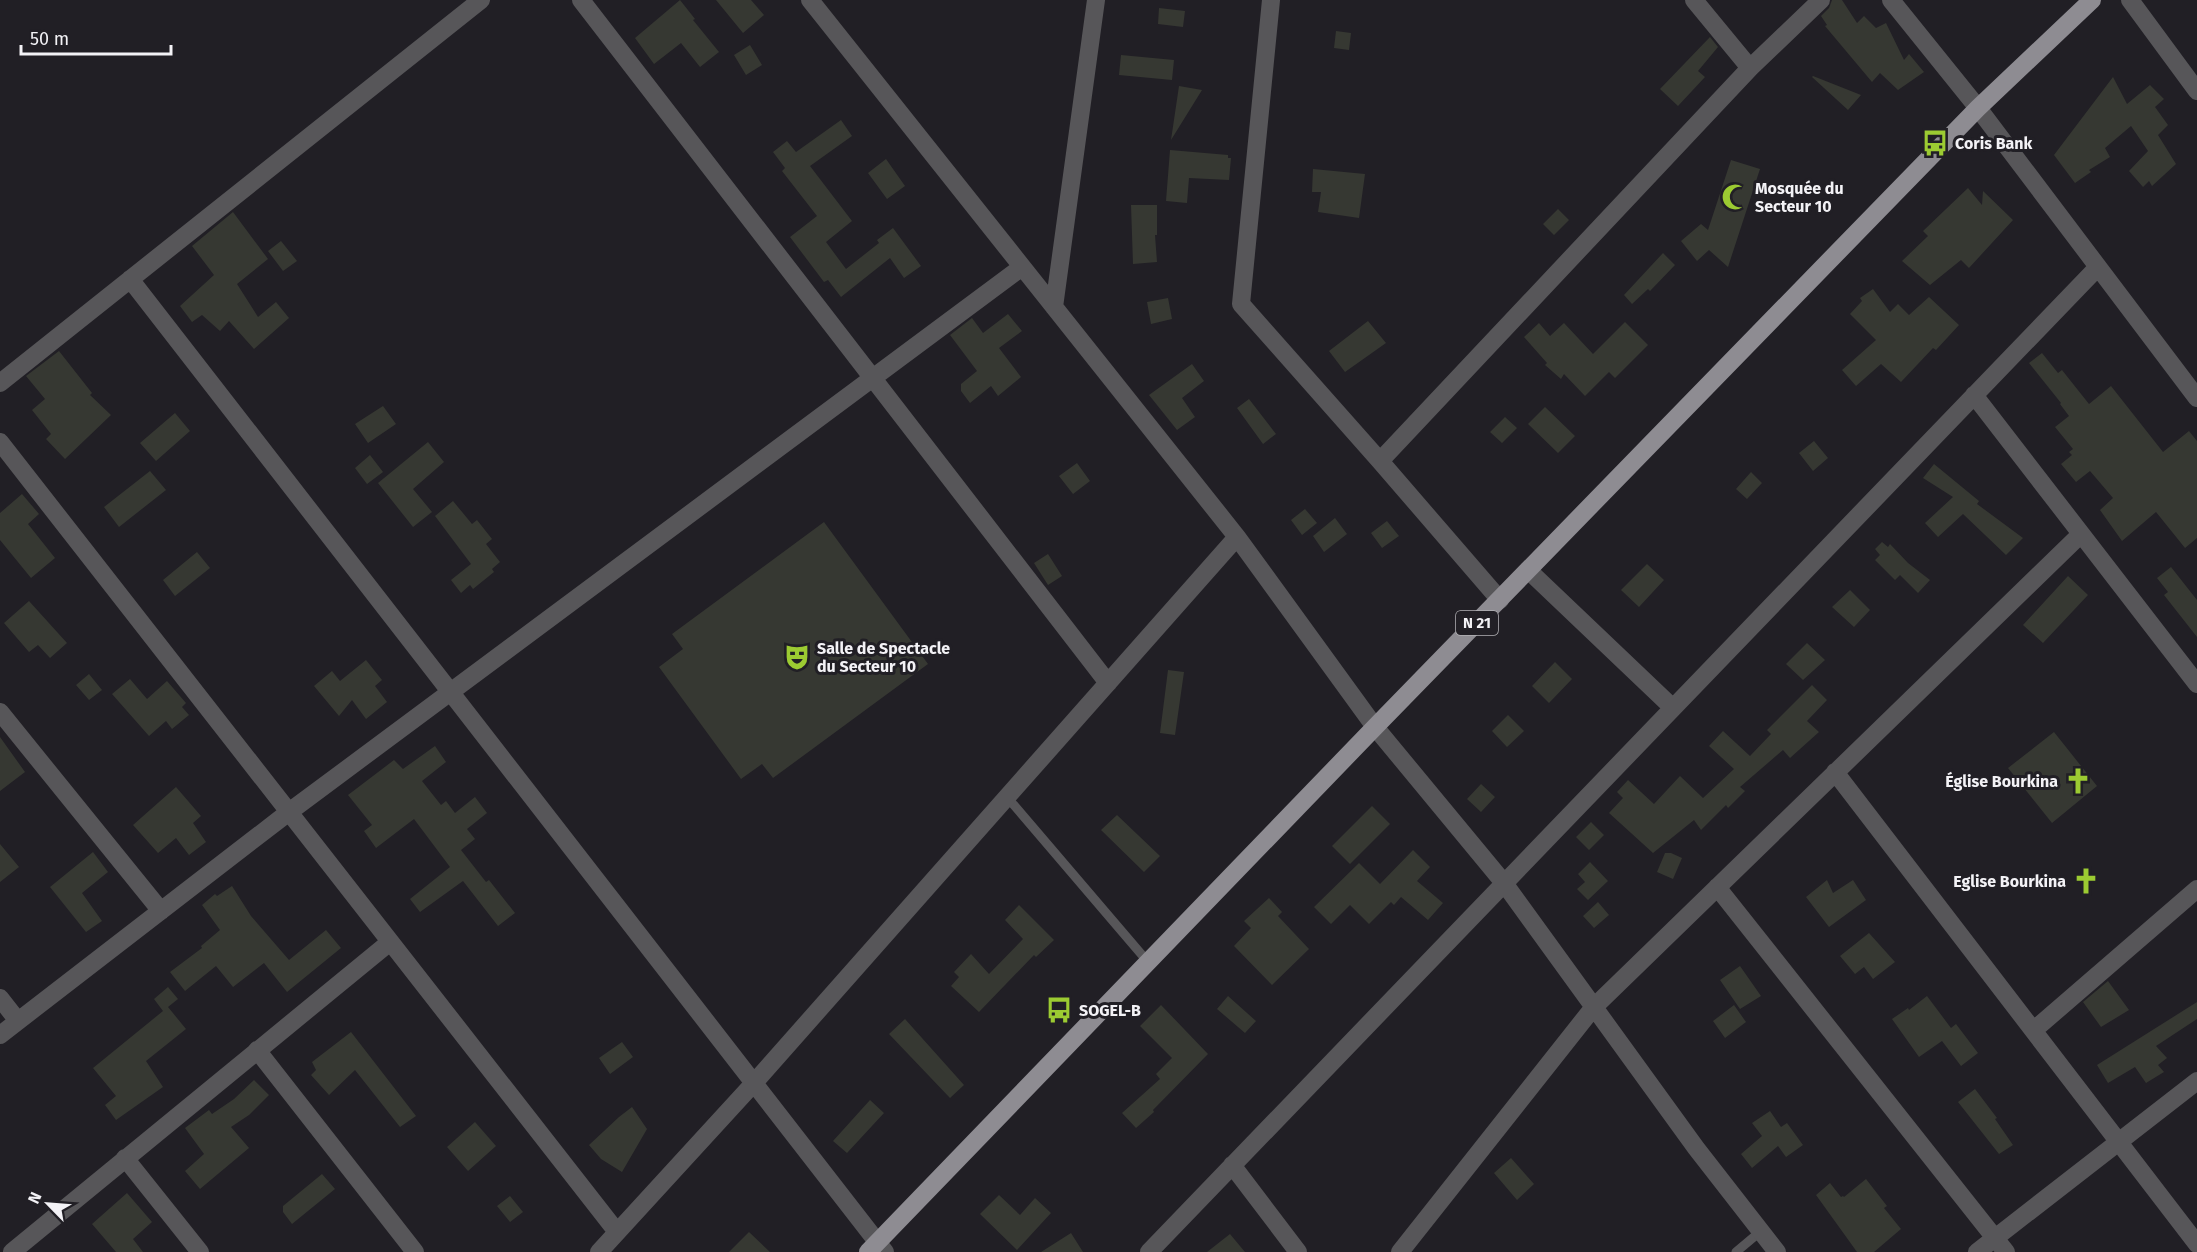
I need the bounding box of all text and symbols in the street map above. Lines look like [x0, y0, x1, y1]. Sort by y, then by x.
scale bar [21, 18, 171, 56]
text: 50 m [30, 28, 69, 50]
bus stop icon: Coris Bank [1920, 128, 1950, 158]
place label: Coris Bank [1955, 134, 2033, 153]
place label: Mosquée du Secteur 10 [1755, 179, 1844, 216]
mosque icon: Mosquée du Secteur 10 [1720, 182, 1750, 212]
road number: N 21 [1456, 611, 1498, 635]
place label: Salle de Spectacle du Secteur 10 [817, 639, 950, 676]
theatre icon: Salle de Spectacle du Secteur 10 [782, 642, 812, 672]
church icon: Église Bourkina [2063, 766, 2093, 796]
place label: Église Bourkina [1945, 771, 2058, 791]
church icon: Eglise Bourkina [2071, 866, 2101, 896]
place label: Eglise Bourkina [1953, 872, 2066, 891]
bus stop icon: SOGEL-B [1044, 995, 1074, 1025]
place label: SOGEL-B [1079, 1001, 1141, 1020]
north arrow [18, 1174, 78, 1234]
text: N [24, 1189, 46, 1207]

